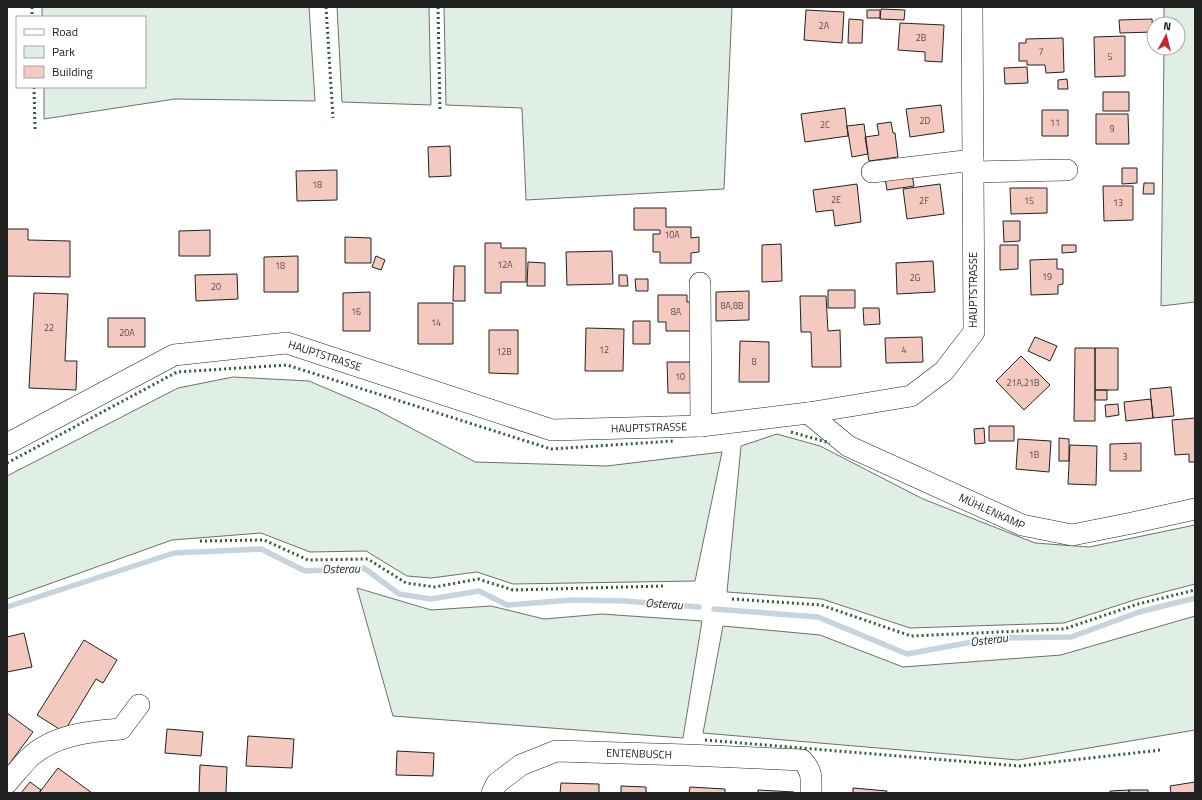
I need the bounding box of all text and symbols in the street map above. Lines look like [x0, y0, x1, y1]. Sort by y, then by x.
legend [16, 16, 146, 88]
north arrow [1146, 16, 1186, 56]
text: N [1162, 18, 1172, 34]
house number: 2A [819, 19, 830, 32]
text: Road [52, 22, 78, 41]
house number: 2B [916, 31, 927, 44]
text: Park [52, 42, 75, 61]
house number: 7 [1038, 45, 1044, 58]
house number: 5 [1107, 50, 1113, 63]
text: Building [52, 62, 93, 81]
house number: 2D [920, 114, 931, 127]
house number: 11 [1050, 116, 1060, 129]
house number: 2C [820, 118, 830, 131]
house number: 9 [1109, 122, 1115, 135]
house number: 18 [312, 178, 322, 191]
house number: 2E [831, 193, 841, 206]
house number: 2F [919, 194, 929, 207]
house number: 15 [1024, 194, 1034, 207]
house number: 13 [1113, 196, 1123, 209]
house number: 10A [664, 228, 680, 241]
street label: HAUPTSTRASSE [965, 252, 981, 328]
house number: 12A [497, 258, 513, 271]
house number: 18 [275, 259, 285, 272]
house number: 19 [1042, 270, 1052, 283]
house number: 2G [910, 271, 920, 284]
house number: 20 [211, 280, 221, 293]
house number: 8A,8B [721, 299, 744, 312]
house number: 16 [351, 305, 361, 318]
house number: 8A [671, 305, 682, 318]
house number: 14 [431, 316, 441, 329]
house number: 22 [44, 321, 54, 334]
house number: 20A [119, 326, 135, 339]
street label: HAUPTSTRASSE [286, 336, 364, 375]
house number: 12 [599, 343, 609, 356]
house number: 4 [901, 343, 907, 356]
house number: 12B [496, 345, 512, 358]
house number: 8 [751, 355, 757, 368]
house number: 10 [675, 370, 685, 383]
house number: 21A,21B [1006, 376, 1040, 389]
street label: HAUPTSTRASSE [611, 418, 688, 436]
house number: 1B [1029, 448, 1040, 461]
house number: 3 [1122, 450, 1128, 463]
street label: MÜHLENKAMP [956, 489, 1028, 534]
water label: Osterau [322, 559, 361, 578]
water label: Osterau [645, 593, 684, 614]
water label: Osterau [969, 628, 1010, 651]
street label: ENTENBUSCH [606, 745, 672, 763]

